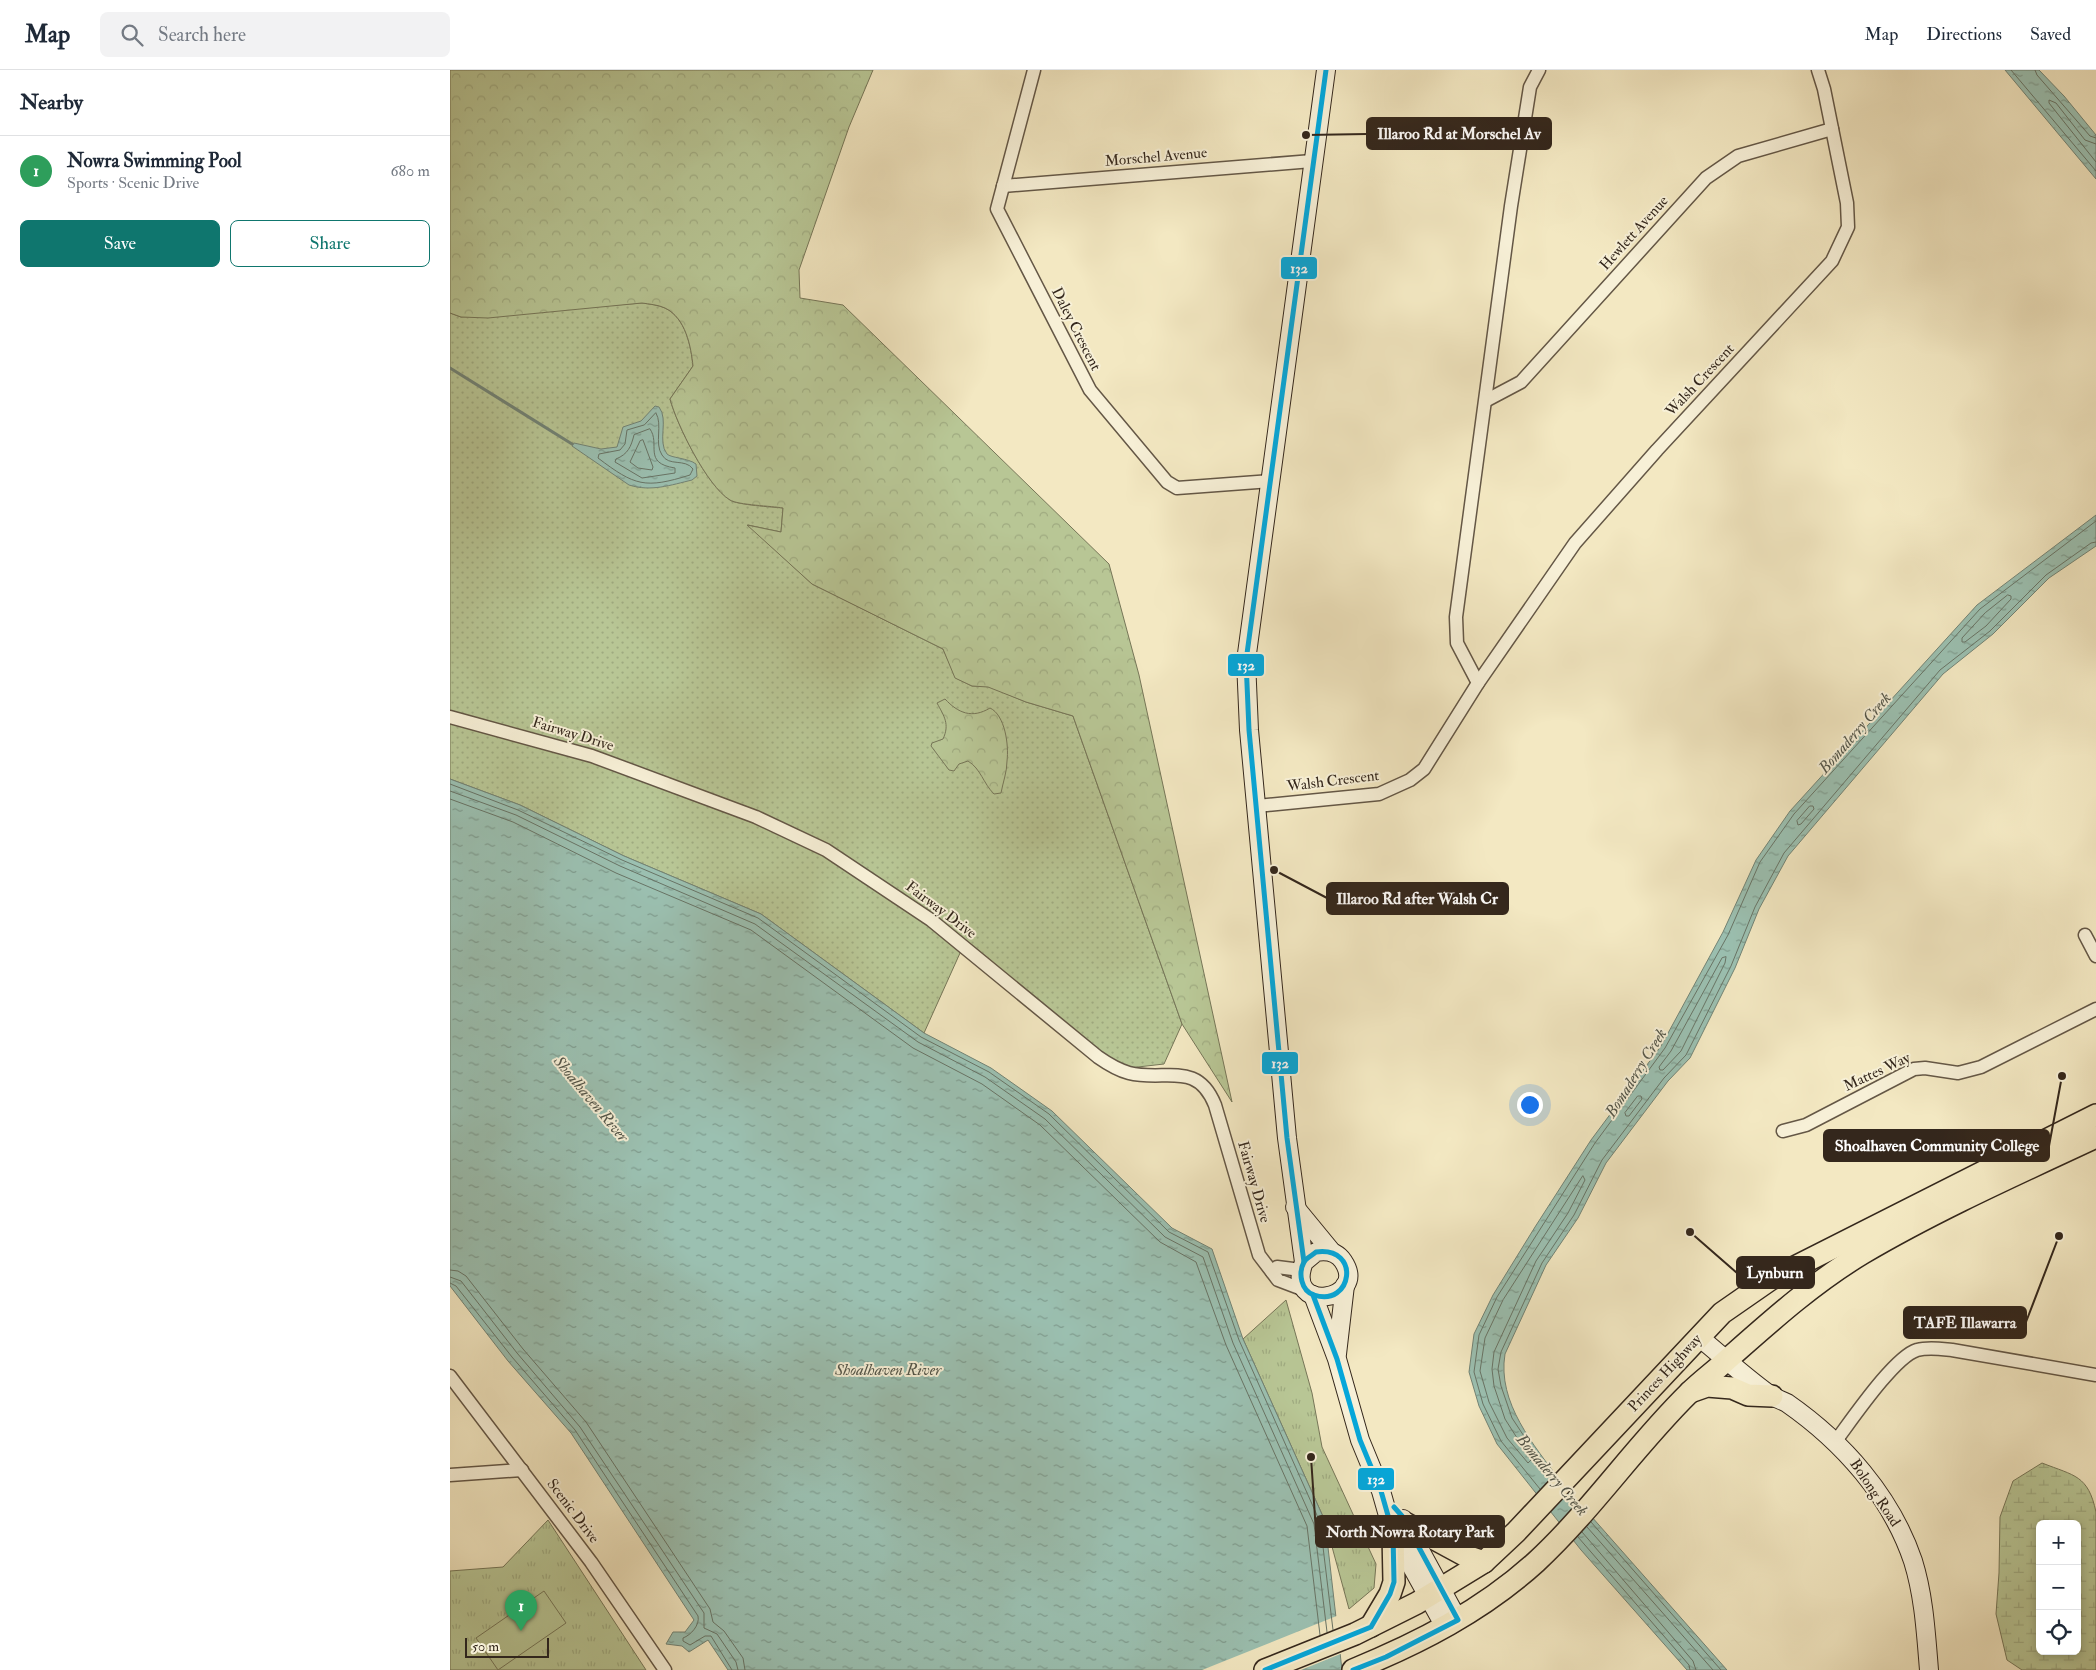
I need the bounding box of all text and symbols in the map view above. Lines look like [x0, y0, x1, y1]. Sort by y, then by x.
search box [100, 12, 450, 57]
text: Map [25, 19, 70, 50]
icon: search [118, 21, 146, 49]
text: Search here [158, 23, 246, 47]
text: Map [1865, 23, 1898, 46]
text: Directions [1926, 23, 2002, 46]
text: Saved [2030, 23, 2071, 46]
text: Nearby [20, 89, 83, 116]
callout: Illaroo Rd at Morschel Av [1367, 118, 1551, 149]
text: Illaroo Rd at Morschel Av [1377, 124, 1542, 144]
street label: Morschel Avenue [1104, 143, 1208, 171]
text: Nowra Swimming Pool [67, 149, 242, 173]
text: 1 [33, 161, 39, 181]
text: 680 m [390, 161, 430, 181]
text: Sports · Scenic Drive [67, 173, 199, 193]
street label: Hewlett Avenue [1596, 192, 1672, 274]
button: Save [20, 220, 220, 267]
button: Share [230, 220, 430, 267]
line badge: 132 [1280, 256, 1318, 280]
text: 132 [1290, 260, 1308, 277]
street label: Daley Crescent [1047, 284, 1105, 374]
street label: Walsh Crescent [1661, 340, 1739, 421]
line badge: 132 [1227, 653, 1265, 677]
text: 132 [1237, 657, 1255, 674]
water label: Bomaderry Creek [1814, 688, 1896, 778]
street label: Fairway Drive [530, 713, 616, 755]
street label: Walsh Crescent [1285, 766, 1380, 796]
street label: Fairway Drive [902, 877, 980, 943]
callout: Illaroo Rd after Walsh Cr [1327, 883, 1508, 914]
text: Illaroo Rd after Walsh Cr [1336, 889, 1499, 909]
water label: Bomaderry Creek [1600, 1025, 1671, 1122]
street label: Mattes Way [1841, 1048, 1914, 1096]
water label: Shoalhaven River [549, 1051, 633, 1147]
line badge: 132 [1261, 1051, 1299, 1075]
text: 132 [1271, 1055, 1289, 1072]
your location [1517, 1092, 1543, 1118]
callout: Shoalhaven Community College [1824, 1130, 2049, 1161]
text: Shoalhaven Community College [1835, 1136, 2040, 1157]
street label: Fairway Drive [1233, 1139, 1275, 1225]
callout: Lynburn [1737, 1257, 1814, 1288]
text: Lynburn [1746, 1263, 1804, 1284]
callout: TAFE Illawarra [1904, 1307, 2026, 1338]
text: TAFE Illawarra [1913, 1313, 2017, 1333]
street label: Princes Highway [1624, 1330, 1706, 1416]
water label: Shoalhaven River [834, 1360, 942, 1380]
water label: Bomaderry Creek [1511, 1429, 1592, 1520]
street label: Bolong Road [1845, 1456, 1905, 1531]
line badge: 132 [1357, 1467, 1395, 1491]
text: 132 [1367, 1471, 1385, 1488]
street label: Scenic Drive [543, 1475, 603, 1547]
callout: North Nowra Rotary Park [1316, 1516, 1504, 1547]
map controls [2036, 1520, 2081, 1655]
button: + [2036, 1520, 2081, 1565]
text: North Nowra Rotary Park [1325, 1522, 1494, 1543]
button: − [2036, 1565, 2081, 1610]
pin: 1 [505, 1590, 537, 1631]
button: locate [2036, 1610, 2081, 1655]
scale bar [465, 1635, 549, 1658]
text: 50 m [472, 1638, 499, 1655]

